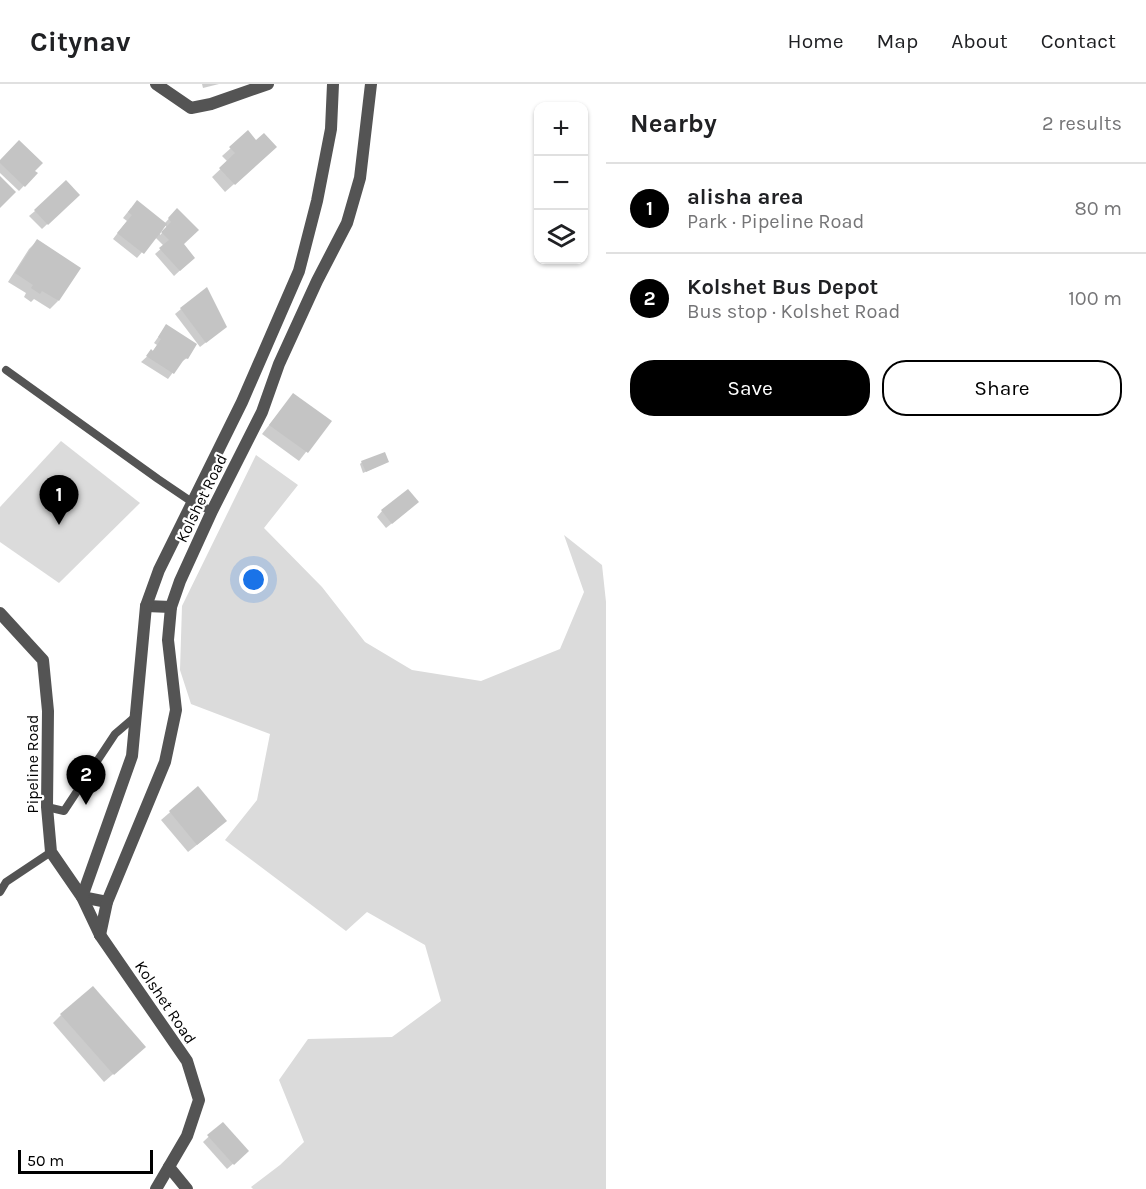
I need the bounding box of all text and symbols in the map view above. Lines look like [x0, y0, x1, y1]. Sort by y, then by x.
text: Citynav [30, 25, 130, 58]
text: Home [788, 29, 844, 53]
text: Map [877, 29, 918, 53]
text: About [951, 29, 1008, 53]
text: Contact [1041, 29, 1116, 53]
map controls [534, 102, 588, 264]
button: + [534, 102, 588, 156]
text: Nearby [630, 108, 717, 139]
text: 2 results [1042, 112, 1122, 135]
button: − [534, 156, 588, 210]
text: alisha area [687, 184, 804, 210]
text: 1 [646, 197, 653, 220]
text: 80 m [1074, 197, 1122, 220]
button: layers [534, 210, 588, 264]
text: Park · Pipeline Road [687, 210, 864, 233]
text: Kolshet Bus Depot [687, 274, 878, 300]
text: 2 [643, 287, 656, 310]
text: 100 m [1068, 287, 1122, 310]
text: Bus stop · Kolshet Road [687, 300, 900, 323]
button: Save [630, 360, 870, 416]
button: Share [882, 360, 1122, 416]
street label: Kolshet Road [172, 451, 231, 545]
pin: 1 [40, 476, 78, 525]
your location [239, 565, 268, 594]
street label: Pipeline Road [23, 715, 42, 813]
pin: 2 [66, 756, 106, 805]
street label: Kolshet Road [131, 957, 200, 1047]
scale bar [18, 1147, 153, 1174]
text: 50 m [27, 1151, 64, 1170]

